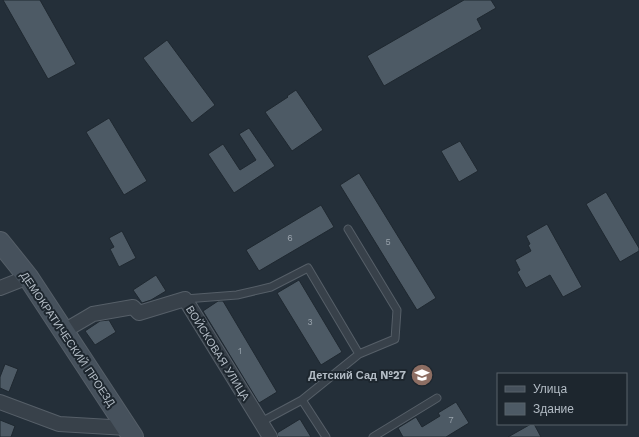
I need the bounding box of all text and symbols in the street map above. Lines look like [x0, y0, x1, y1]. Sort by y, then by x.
house number: 6 [287, 233, 293, 243]
house number: 5 [385, 237, 391, 247]
street label: ДЕМОКРАТИЧЕСКИЙ ПРОЕЗД [17, 269, 118, 410]
street label: ВОЙСКОВАЯ УЛИЦА [183, 303, 252, 404]
house number: 3 [307, 317, 313, 327]
house number: 1 [238, 346, 242, 356]
school or university icon: Детский Сад №27 [409, 362, 435, 388]
place label: Детский Сад №27 [308, 369, 406, 382]
legend [497, 373, 627, 425]
text: Улица [533, 382, 567, 396]
text: Здание [533, 402, 574, 416]
house number: 7 [448, 415, 454, 425]

